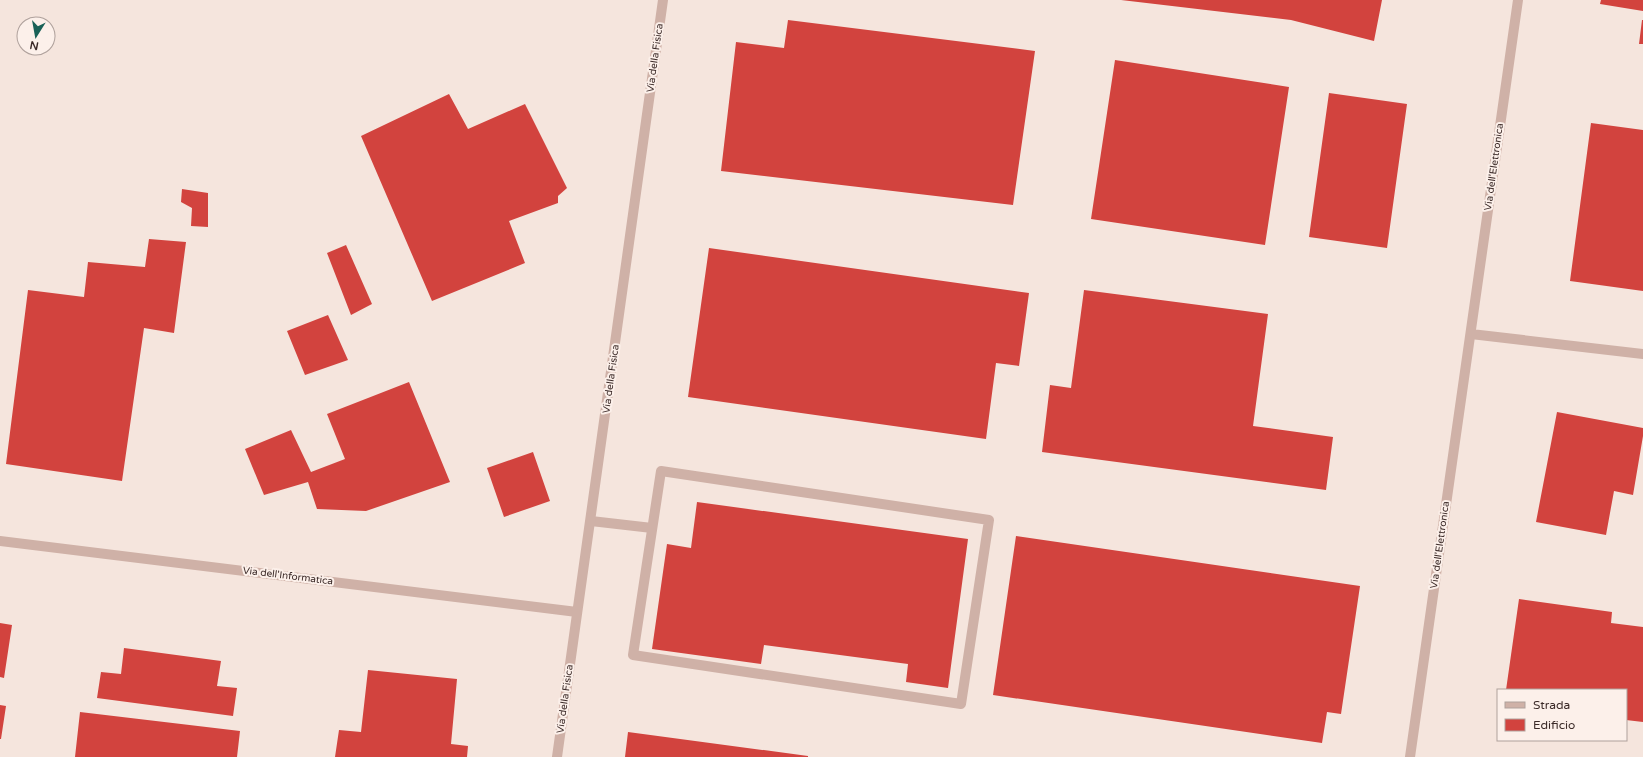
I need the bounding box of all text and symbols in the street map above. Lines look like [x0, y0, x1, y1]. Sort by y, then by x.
north arrow [16, 16, 56, 56]
street label: Via della Fisica [644, 23, 666, 93]
text: N [29, 38, 40, 53]
street label: Via dell'Elettronica [1482, 123, 1506, 211]
street label: Via della Fisica [600, 344, 622, 414]
street label: Via dell'Elettronica [1428, 501, 1452, 589]
street label: Via dell'Informatica [242, 565, 334, 587]
street label: Via della Fisica [554, 664, 576, 734]
legend [1497, 689, 1627, 741]
text: Strada [1533, 698, 1570, 712]
text: Edificio [1533, 718, 1575, 732]

